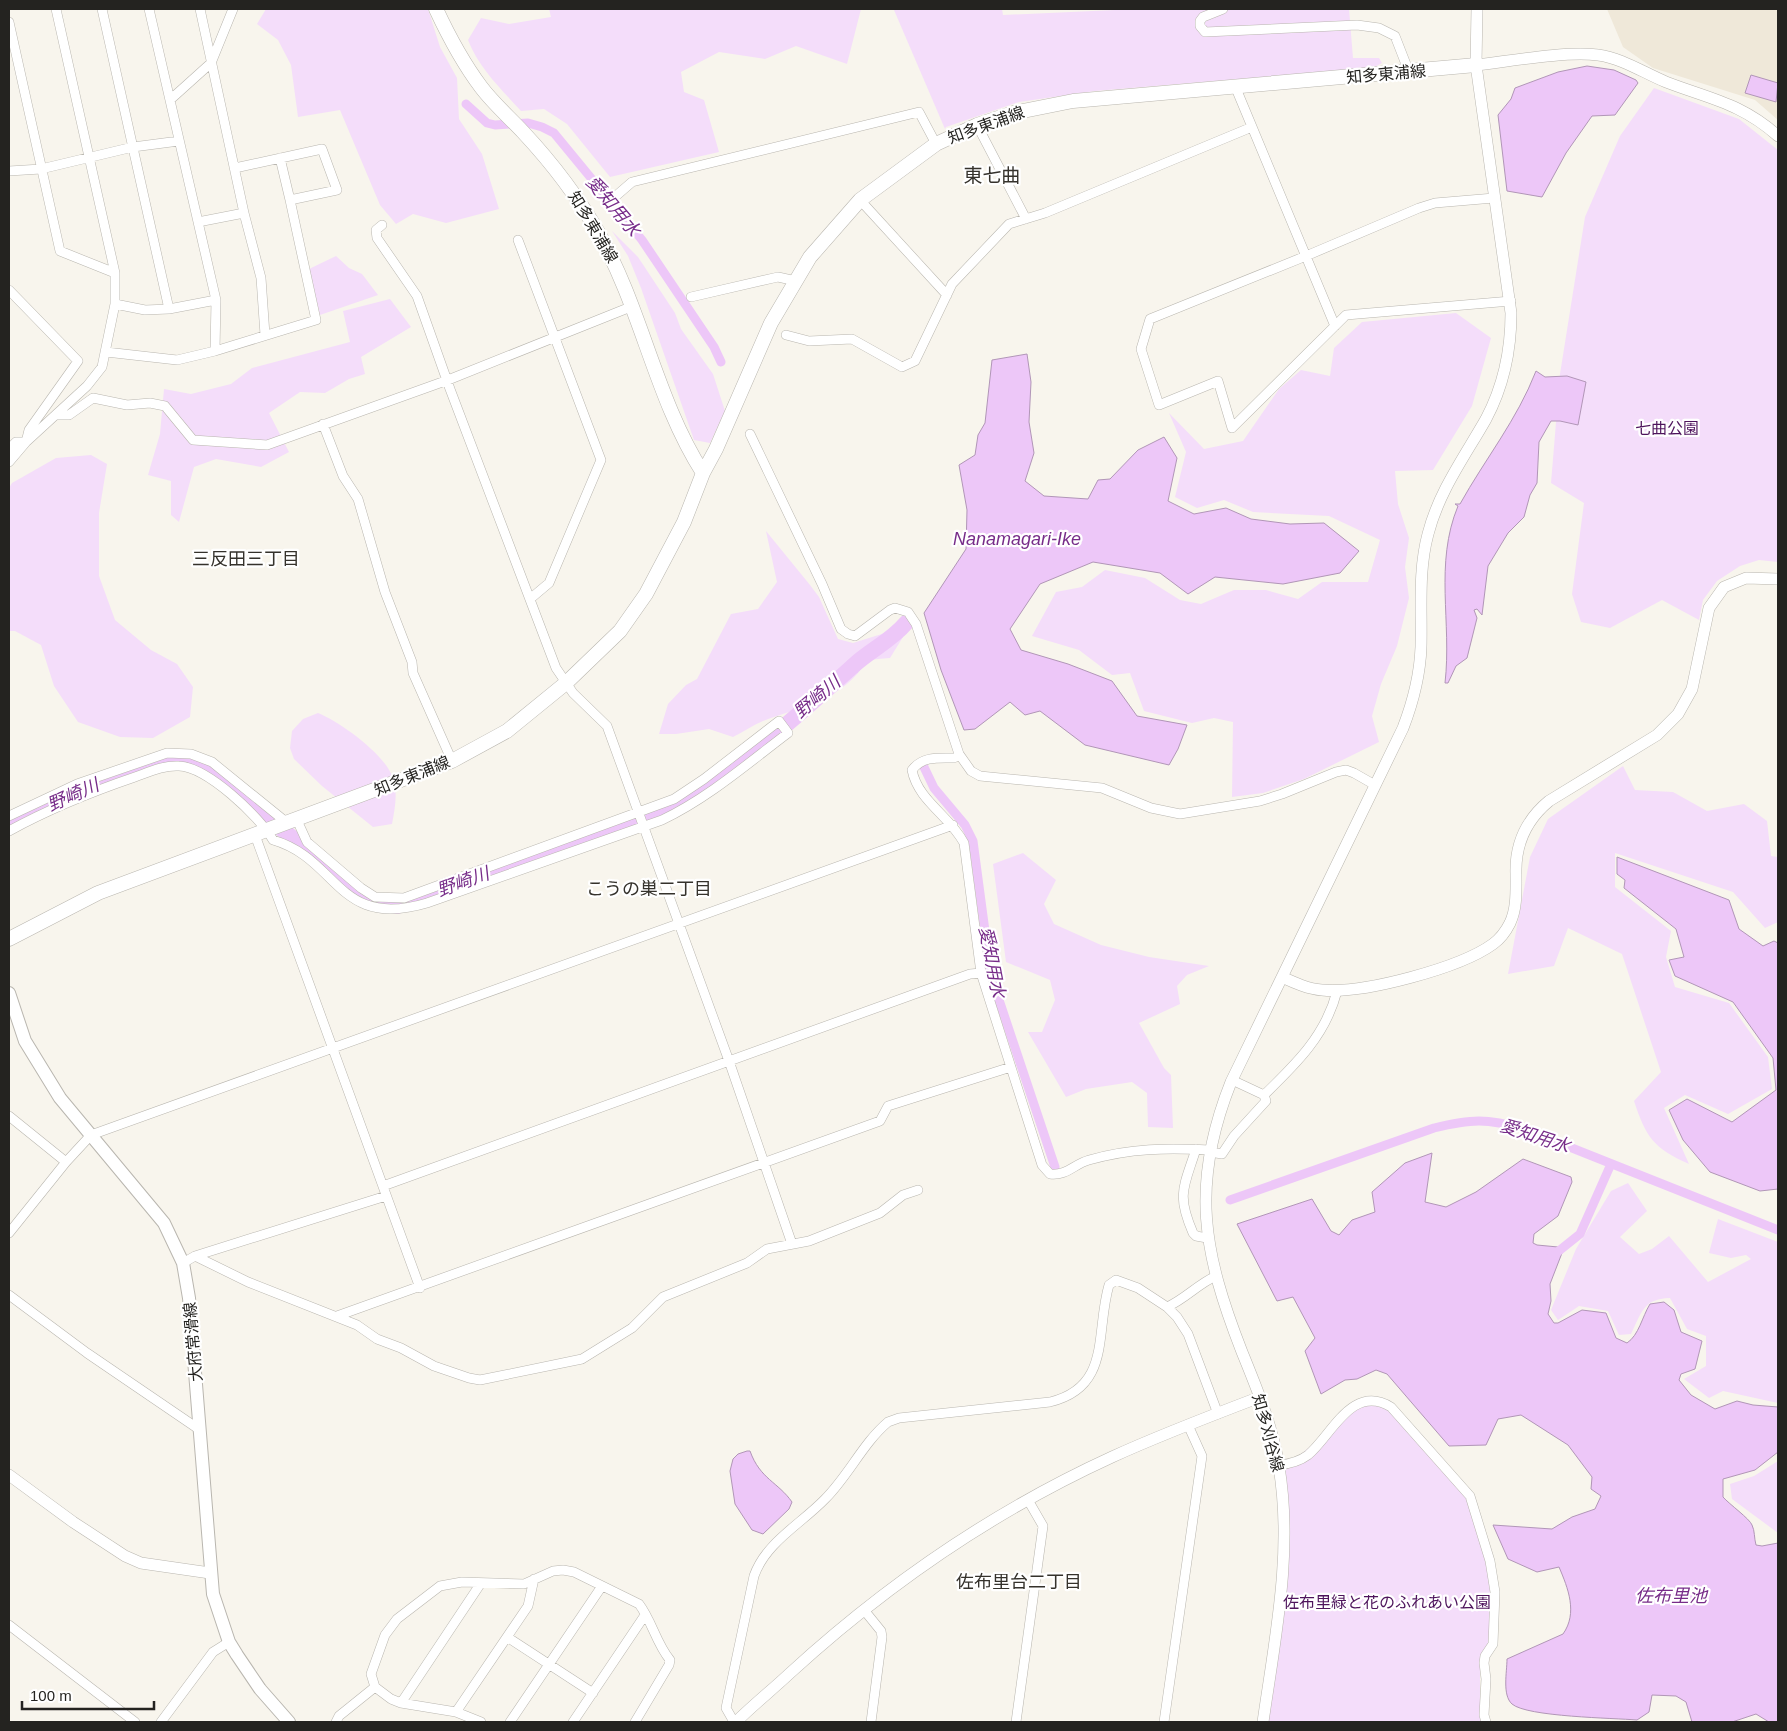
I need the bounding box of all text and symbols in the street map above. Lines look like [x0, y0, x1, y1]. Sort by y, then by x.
street label: 知多東浦線 [1345, 62, 1427, 86]
street label: 知多東浦線 [945, 103, 1027, 147]
district label: 東七曲 [963, 165, 1021, 186]
water label: 愛知用水 [582, 172, 645, 242]
street label: 知多東浦線 [565, 188, 621, 266]
park label: 七曲公園 [1635, 420, 1699, 437]
water label: Nanamagari-Ike [953, 529, 1081, 549]
district label: 三反田三丁目 [192, 549, 300, 569]
water label: 野崎川 [790, 671, 846, 722]
street label: 知多東浦線 [372, 753, 452, 799]
water label: 野崎川 [44, 774, 104, 815]
water label: 野崎川 [434, 863, 494, 901]
district label: こうの巣二丁目 [586, 879, 712, 899]
water label: 愛知用水 [975, 925, 1009, 1001]
water label: 愛知用水 [1498, 1115, 1574, 1157]
street label: 大府常滑線 [181, 1301, 205, 1383]
street label: 知多刈谷線 [1249, 1392, 1287, 1474]
district label: 佐布里台二丁目 [956, 1572, 1082, 1592]
water label: 佐布里池 [1635, 1586, 1709, 1606]
park label: 佐布里緑と花のふれあい公園 [1283, 1594, 1491, 1611]
scale bar [22, 1678, 155, 1710]
text: 100 m [30, 1687, 72, 1704]

